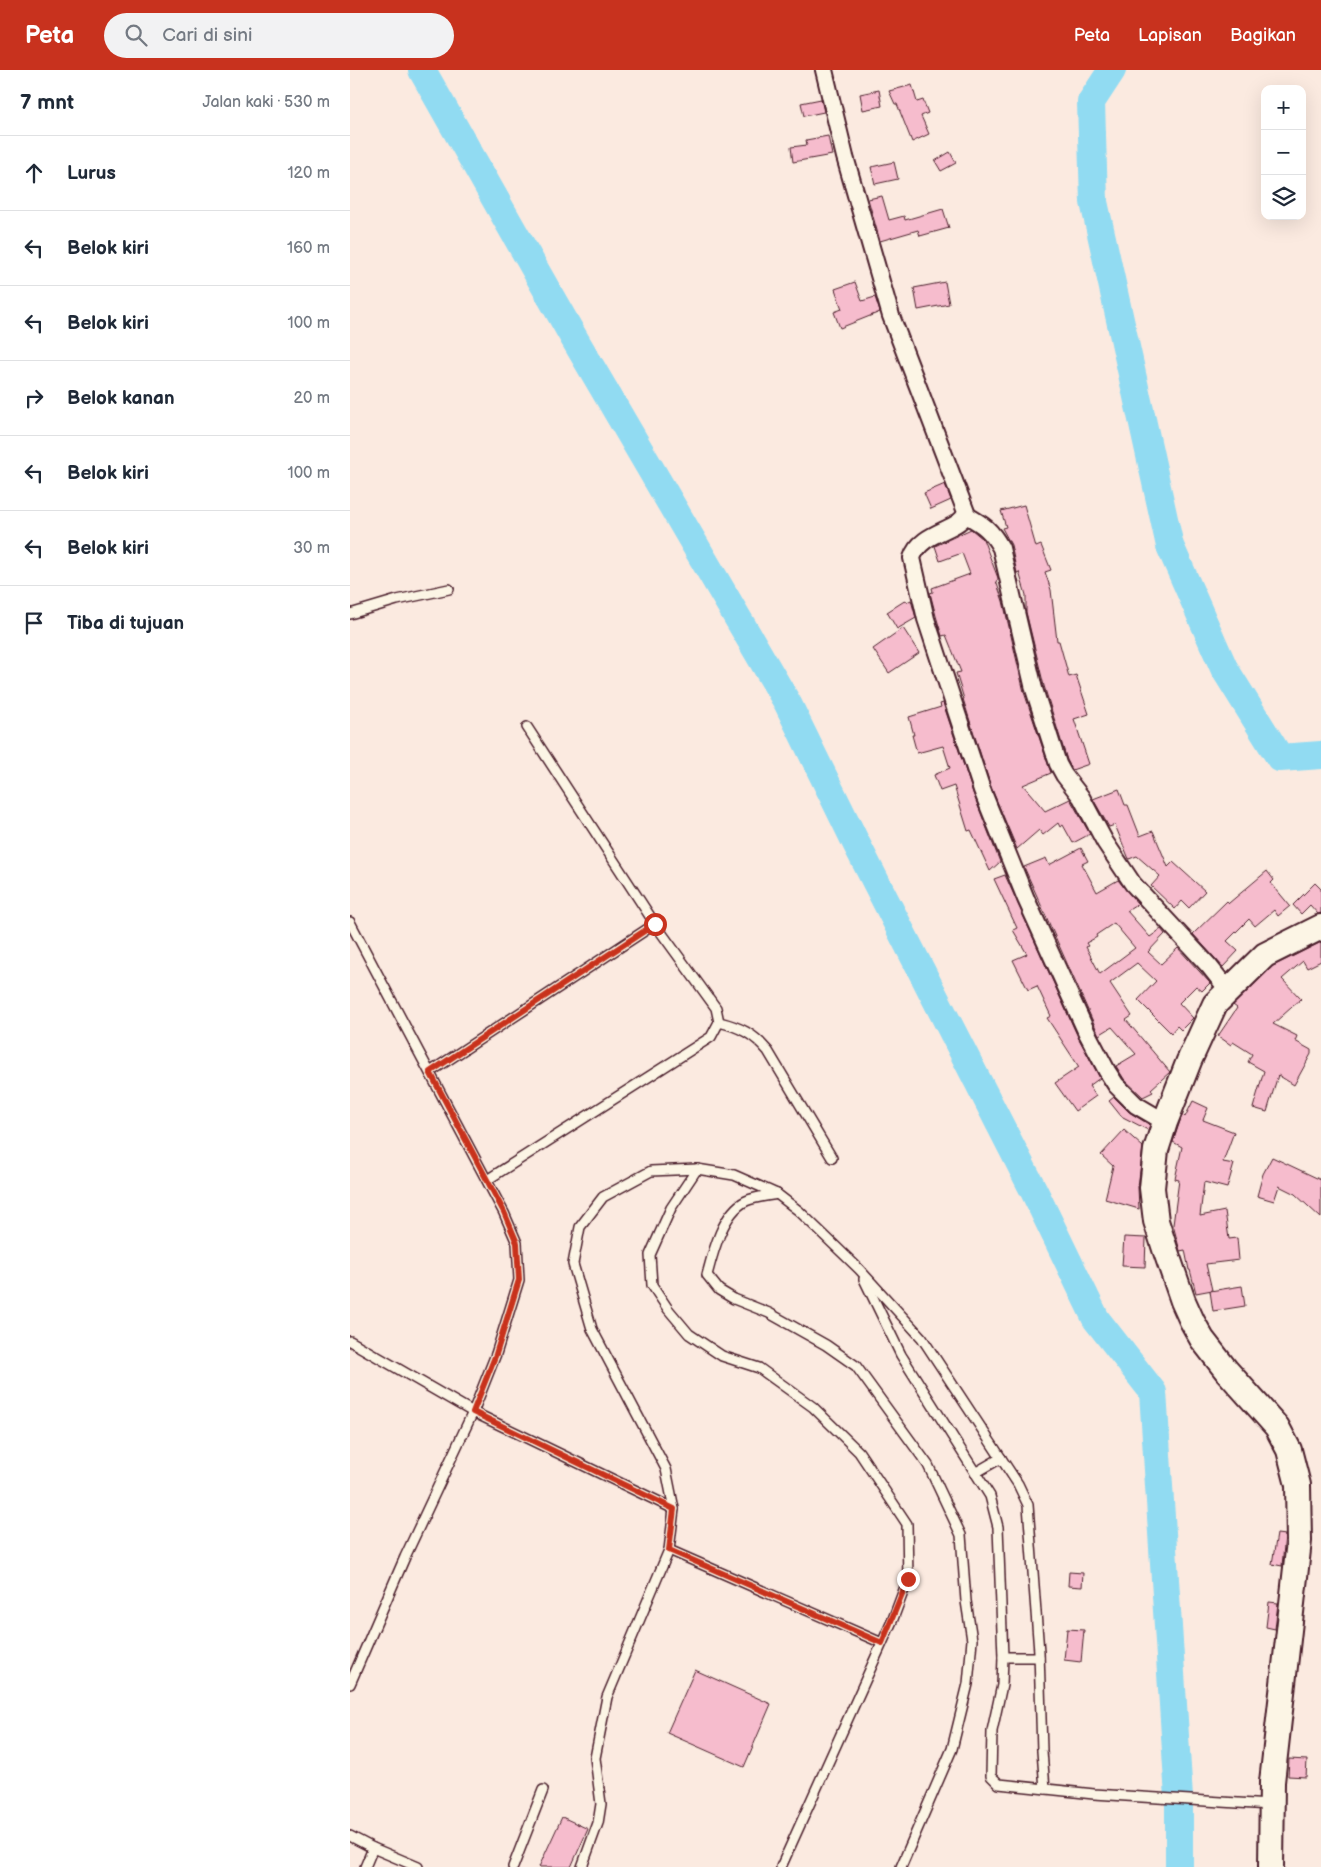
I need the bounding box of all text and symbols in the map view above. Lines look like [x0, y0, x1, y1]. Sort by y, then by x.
search box [104, 13, 454, 58]
text: Peta [25, 21, 74, 50]
icon: search [122, 21, 150, 49]
text: Cari di sini [162, 24, 252, 47]
text: Peta [1074, 25, 1110, 46]
text: Lapisan [1138, 25, 1202, 46]
text: Bagikan [1230, 25, 1296, 46]
map controls [1261, 85, 1306, 220]
button: + [1261, 85, 1306, 130]
text: 7 mnt [20, 90, 74, 115]
text: Jalan kaki · 530 m [202, 93, 330, 112]
button: − [1261, 130, 1306, 175]
icon: ahead [20, 159, 48, 187]
text: Lurus [67, 162, 116, 185]
text: 120 m [287, 164, 330, 183]
button: layers [1261, 175, 1306, 220]
icon: left [20, 234, 48, 262]
text: Belok kiri [67, 237, 149, 260]
text: 160 m [287, 239, 330, 258]
icon: left [20, 309, 48, 337]
text: Belok kiri [67, 312, 149, 335]
text: 100 m [287, 314, 330, 333]
icon: right [20, 384, 48, 412]
text: Belok kanan [67, 387, 175, 410]
text: 20 m [294, 389, 330, 408]
icon: left [20, 459, 48, 487]
text: Belok kiri [67, 462, 149, 485]
text: 100 m [287, 464, 330, 483]
icon: left [20, 534, 48, 562]
text: Belok kiri [67, 537, 149, 560]
text: 30 m [293, 539, 330, 558]
icon: arrive [20, 609, 48, 637]
text: Tiba di tujuan [67, 612, 184, 635]
route start [644, 913, 667, 936]
route end [897, 1568, 920, 1591]

